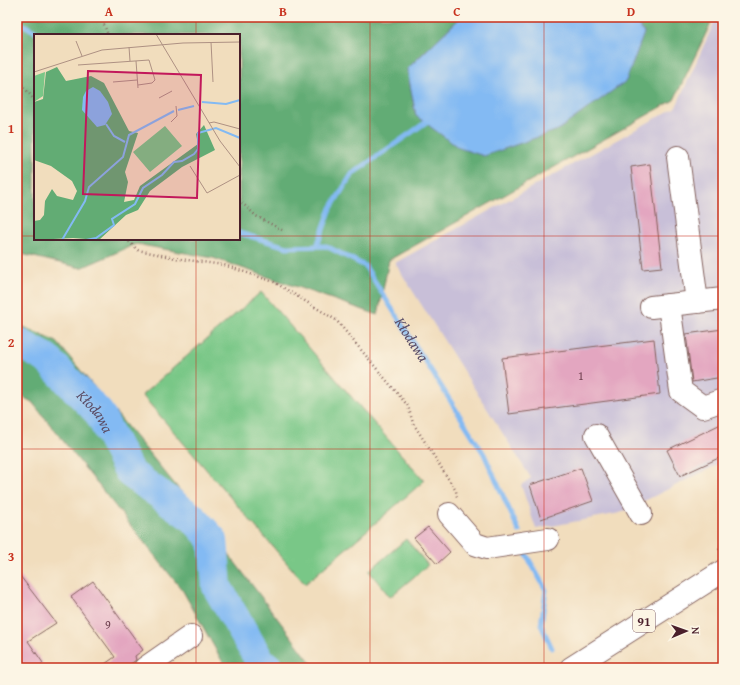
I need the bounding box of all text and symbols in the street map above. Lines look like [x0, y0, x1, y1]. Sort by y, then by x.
text: A [105, 2, 114, 21]
text: B [279, 2, 287, 21]
text: C [453, 2, 461, 21]
text: D [627, 2, 635, 21]
inset map [34, 34, 240, 240]
text: 1 [8, 119, 14, 138]
water label: Kłodawa [389, 312, 434, 366]
text: 2 [8, 333, 15, 352]
house number: 1 [578, 367, 584, 384]
water label: Kłodawa [72, 384, 119, 436]
text: 3 [8, 547, 14, 566]
road number: 91 [633, 610, 655, 632]
north arrow [666, 611, 706, 651]
house number: 9 [105, 616, 111, 633]
text: N [688, 627, 704, 635]

